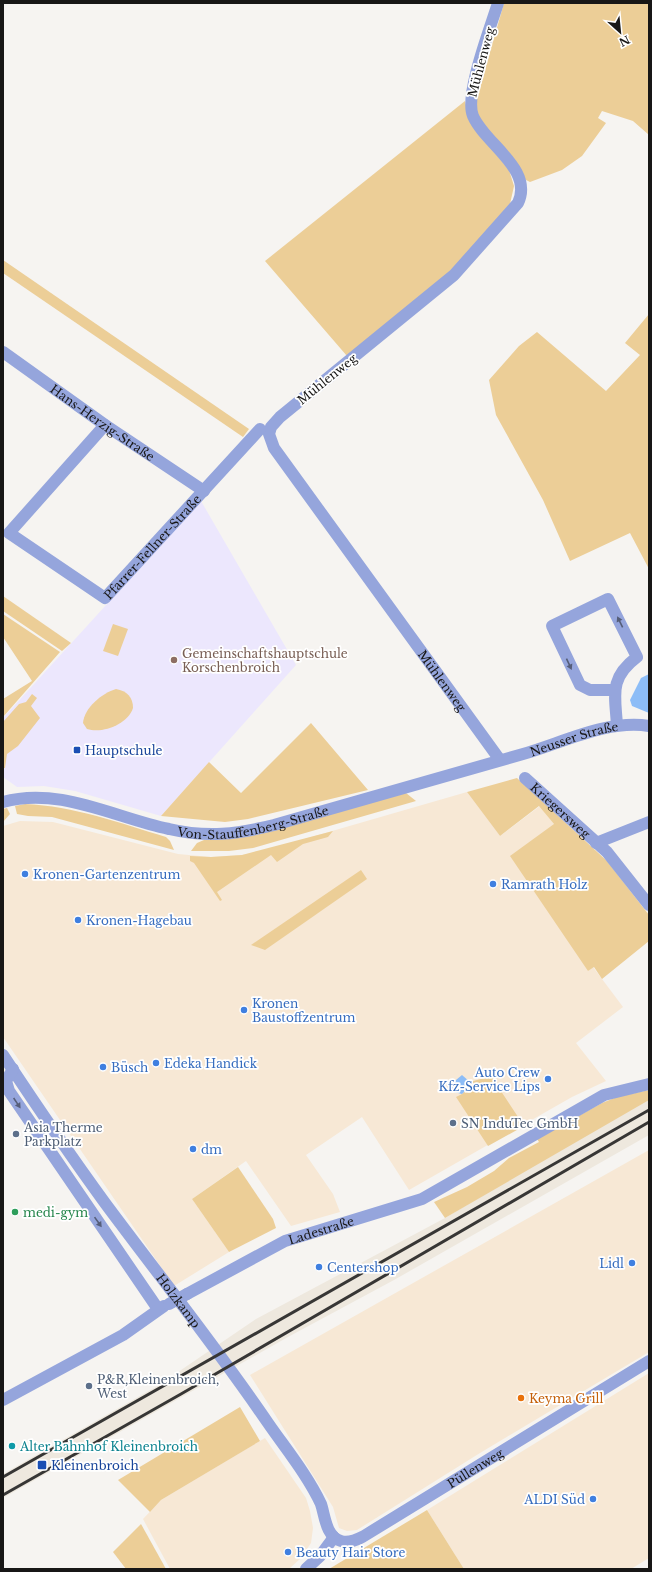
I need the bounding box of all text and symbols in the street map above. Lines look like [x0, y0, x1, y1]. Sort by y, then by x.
north arrow [600, 12, 640, 52]
street label: Mühlenweg [464, 24, 498, 99]
text: N [616, 32, 632, 50]
street label: Mühlenweg [294, 350, 360, 407]
street label: Hans-Herzig-Straße [48, 381, 158, 464]
street label: Pfarrer-Fellner-Straße [100, 491, 204, 602]
one-way arrow [616, 616, 623, 628]
place label: Gemeinschaftshauptschule Korschenbroich [182, 646, 348, 675]
street label: Mühlenweg [415, 647, 470, 715]
marker: Gemeinschaftshauptschule Korschenbroich [169, 655, 179, 665]
one-way arrow [566, 658, 572, 669]
street label: Neusser Straße [528, 718, 619, 759]
place label: Hauptschule [85, 743, 163, 758]
marker: Hauptschule [72, 745, 82, 755]
street label: Kriegersweg [528, 779, 594, 842]
street label: Von-Stauffenberg-Straße [175, 802, 330, 842]
place label: Kronen-Gartenzentrum [33, 867, 180, 882]
marker: Kronen-Gartenzentrum [20, 869, 30, 879]
place label: Ramrath Holz [501, 877, 588, 892]
marker: Ramrath Holz [488, 879, 498, 889]
place label: Kronen-Hagebau [86, 913, 192, 928]
marker: Kronen-Hagebau [73, 915, 83, 925]
place label: Kronen Baustoffzentrum [252, 996, 356, 1025]
marker: Kronen Baustoffzentrum [239, 1005, 249, 1015]
place label: Edeka Handick [164, 1056, 258, 1071]
marker: Edeka Handick [151, 1058, 161, 1068]
place label: Büsch [111, 1060, 148, 1075]
marker: Büsch [98, 1062, 108, 1072]
place label: Auto Crew Kfz-Service Lips [439, 1065, 541, 1094]
marker: Auto Crew Kfz-Service Lips [543, 1074, 553, 1084]
one-way arrow [13, 1098, 21, 1108]
place label: SN InduTec GmbH [461, 1116, 578, 1131]
marker: SN InduTec GmbH [448, 1118, 458, 1128]
place label: Asia Therme Parkplatz [23, 1120, 103, 1149]
marker: Asia Therme Parkplatz [11, 1129, 21, 1139]
place label: dm [201, 1142, 222, 1157]
marker: dm [188, 1144, 198, 1154]
place label: medi-gym [23, 1205, 88, 1220]
marker: medi-gym [10, 1207, 20, 1217]
street label: Ladestraße [286, 1213, 356, 1247]
one-way arrow [94, 1217, 102, 1227]
place label: Lidl [599, 1256, 624, 1271]
marker: Lidl [627, 1258, 637, 1268]
place label: Centershop [327, 1260, 399, 1275]
marker: Centershop [314, 1262, 324, 1272]
street label: Holzkamp [153, 1270, 204, 1331]
place label: P&R,Kleinenbroich, West [96, 1372, 219, 1401]
marker: P&R,Kleinenbroich, West [84, 1381, 94, 1391]
place label: Keyma Grill [529, 1391, 603, 1406]
marker: Keyma Grill [516, 1393, 526, 1403]
place label: Alter Bahnhof Kleinenbroich [19, 1439, 198, 1454]
marker: Alter Bahnhof Kleinenbroich [7, 1441, 17, 1451]
street label: Püllenweg [444, 1445, 506, 1491]
place label: Kleinenbroich [51, 1458, 139, 1473]
marker: Kleinenbroich [36, 1459, 48, 1471]
place label: ALDI Süd [523, 1492, 585, 1507]
marker: ALDI Süd [588, 1494, 598, 1504]
place label: Beauty Hair Store [296, 1545, 405, 1560]
marker: Beauty Hair Store [283, 1547, 293, 1557]

